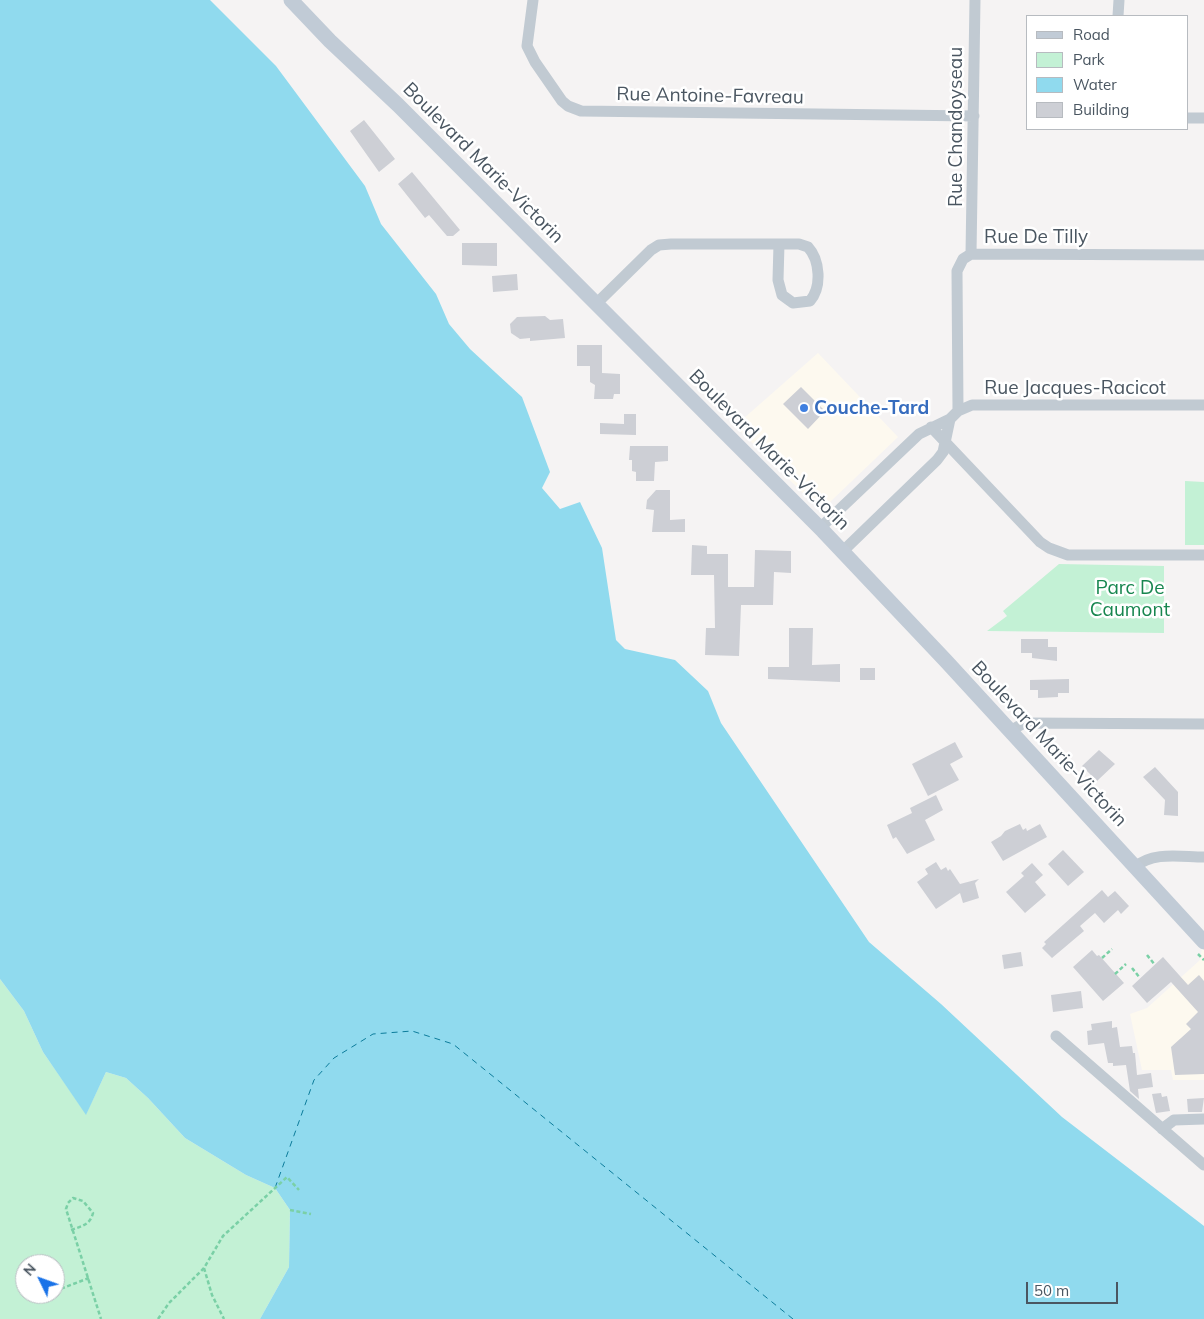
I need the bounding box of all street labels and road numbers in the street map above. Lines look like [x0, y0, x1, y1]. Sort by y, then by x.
street label: Rue Chandoyseau [945, 47, 967, 207]
street label: Boulevard Marie-Victorin [398, 78, 568, 248]
street label: Rue Antoine-Favreau [616, 83, 804, 109]
street label: Rue De Tilly [984, 226, 1088, 248]
street label: Boulevard Marie-Victorin [684, 365, 854, 535]
street label: Rue Jacques-Racicot [984, 377, 1166, 399]
street label: Boulevard Marie-Victorin [966, 657, 1132, 831]

